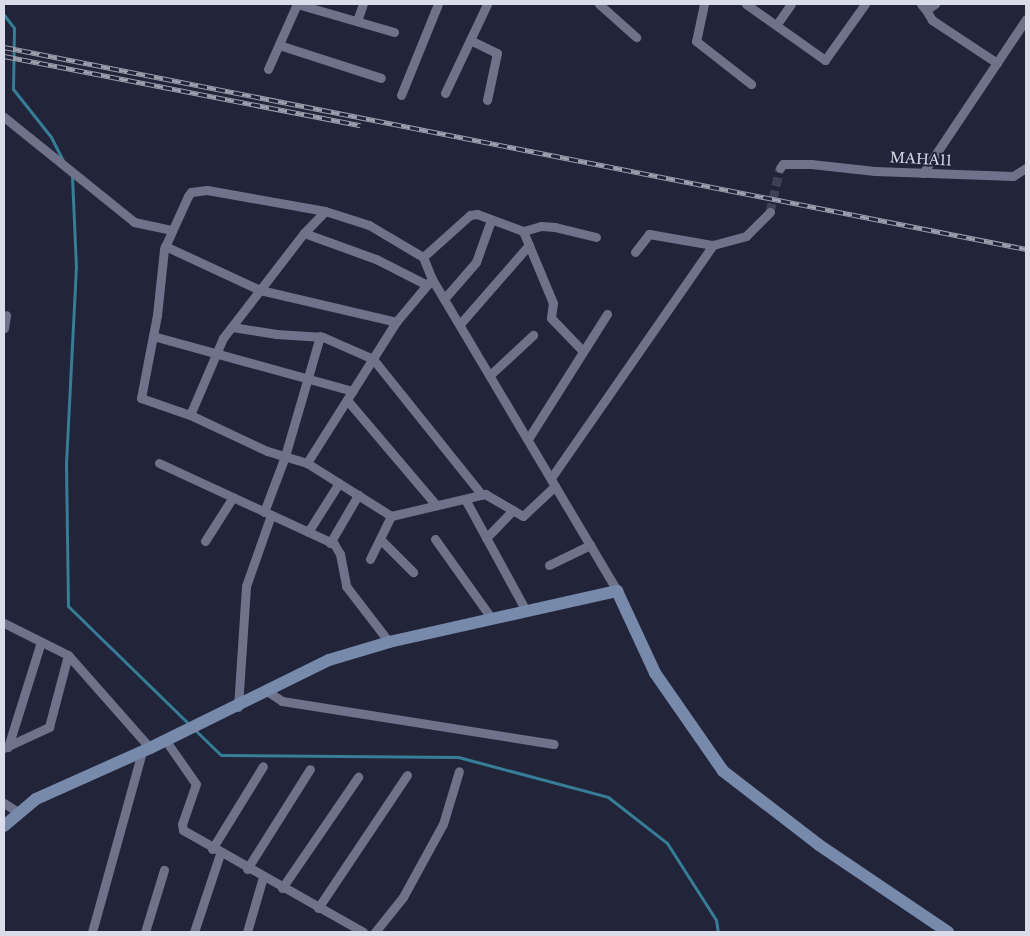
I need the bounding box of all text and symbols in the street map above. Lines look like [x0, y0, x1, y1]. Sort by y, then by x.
street label: MAHA11 [889, 149, 953, 169]

